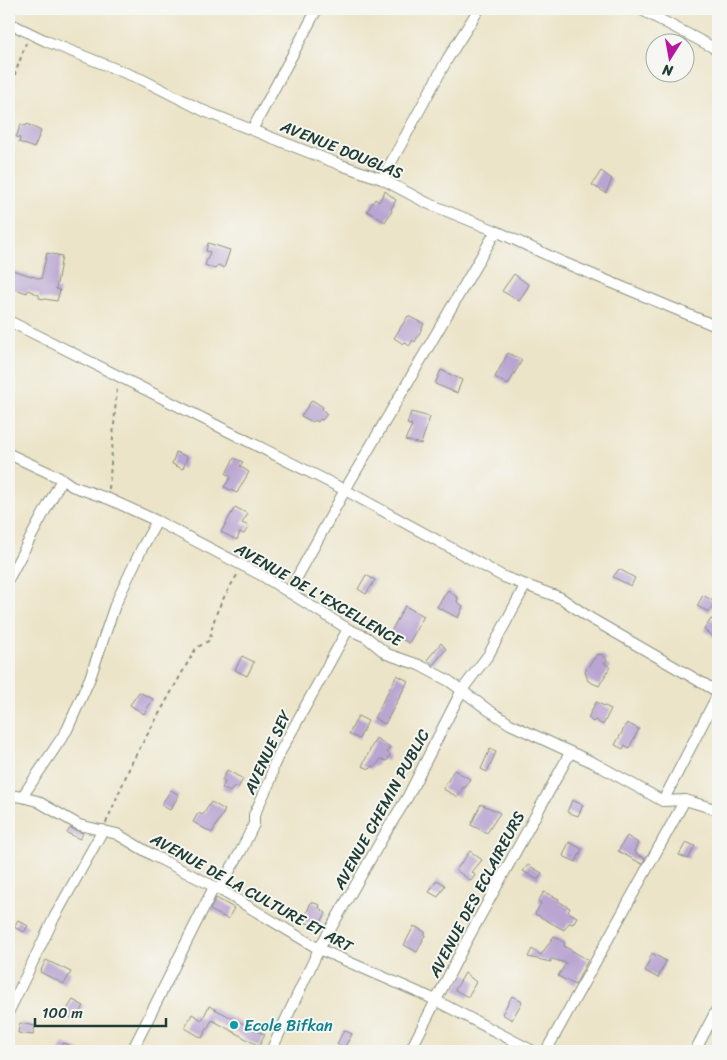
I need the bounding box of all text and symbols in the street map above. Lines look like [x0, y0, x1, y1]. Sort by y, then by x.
north arrow [644, 32, 694, 82]
text: N [660, 57, 676, 84]
street label: AVENUE DOUGLAS [275, 111, 408, 187]
street label: AVENUE DE L'EXCELLENCE [228, 534, 409, 655]
street label: AVENUE SEY [235, 704, 300, 800]
street label: AVENUE CHEMIN PUBLIC [325, 723, 438, 896]
street label: AVENUE DES ECLAIREURS [420, 805, 533, 984]
street label: AVENUE DE LA CULTURE ET ART [144, 824, 360, 961]
scale bar [35, 995, 166, 1027]
text: 100 m [42, 1000, 83, 1026]
place label: Ecole Bifkan [244, 1011, 333, 1040]
marker: Ecole Bifkan [228, 1019, 240, 1031]

